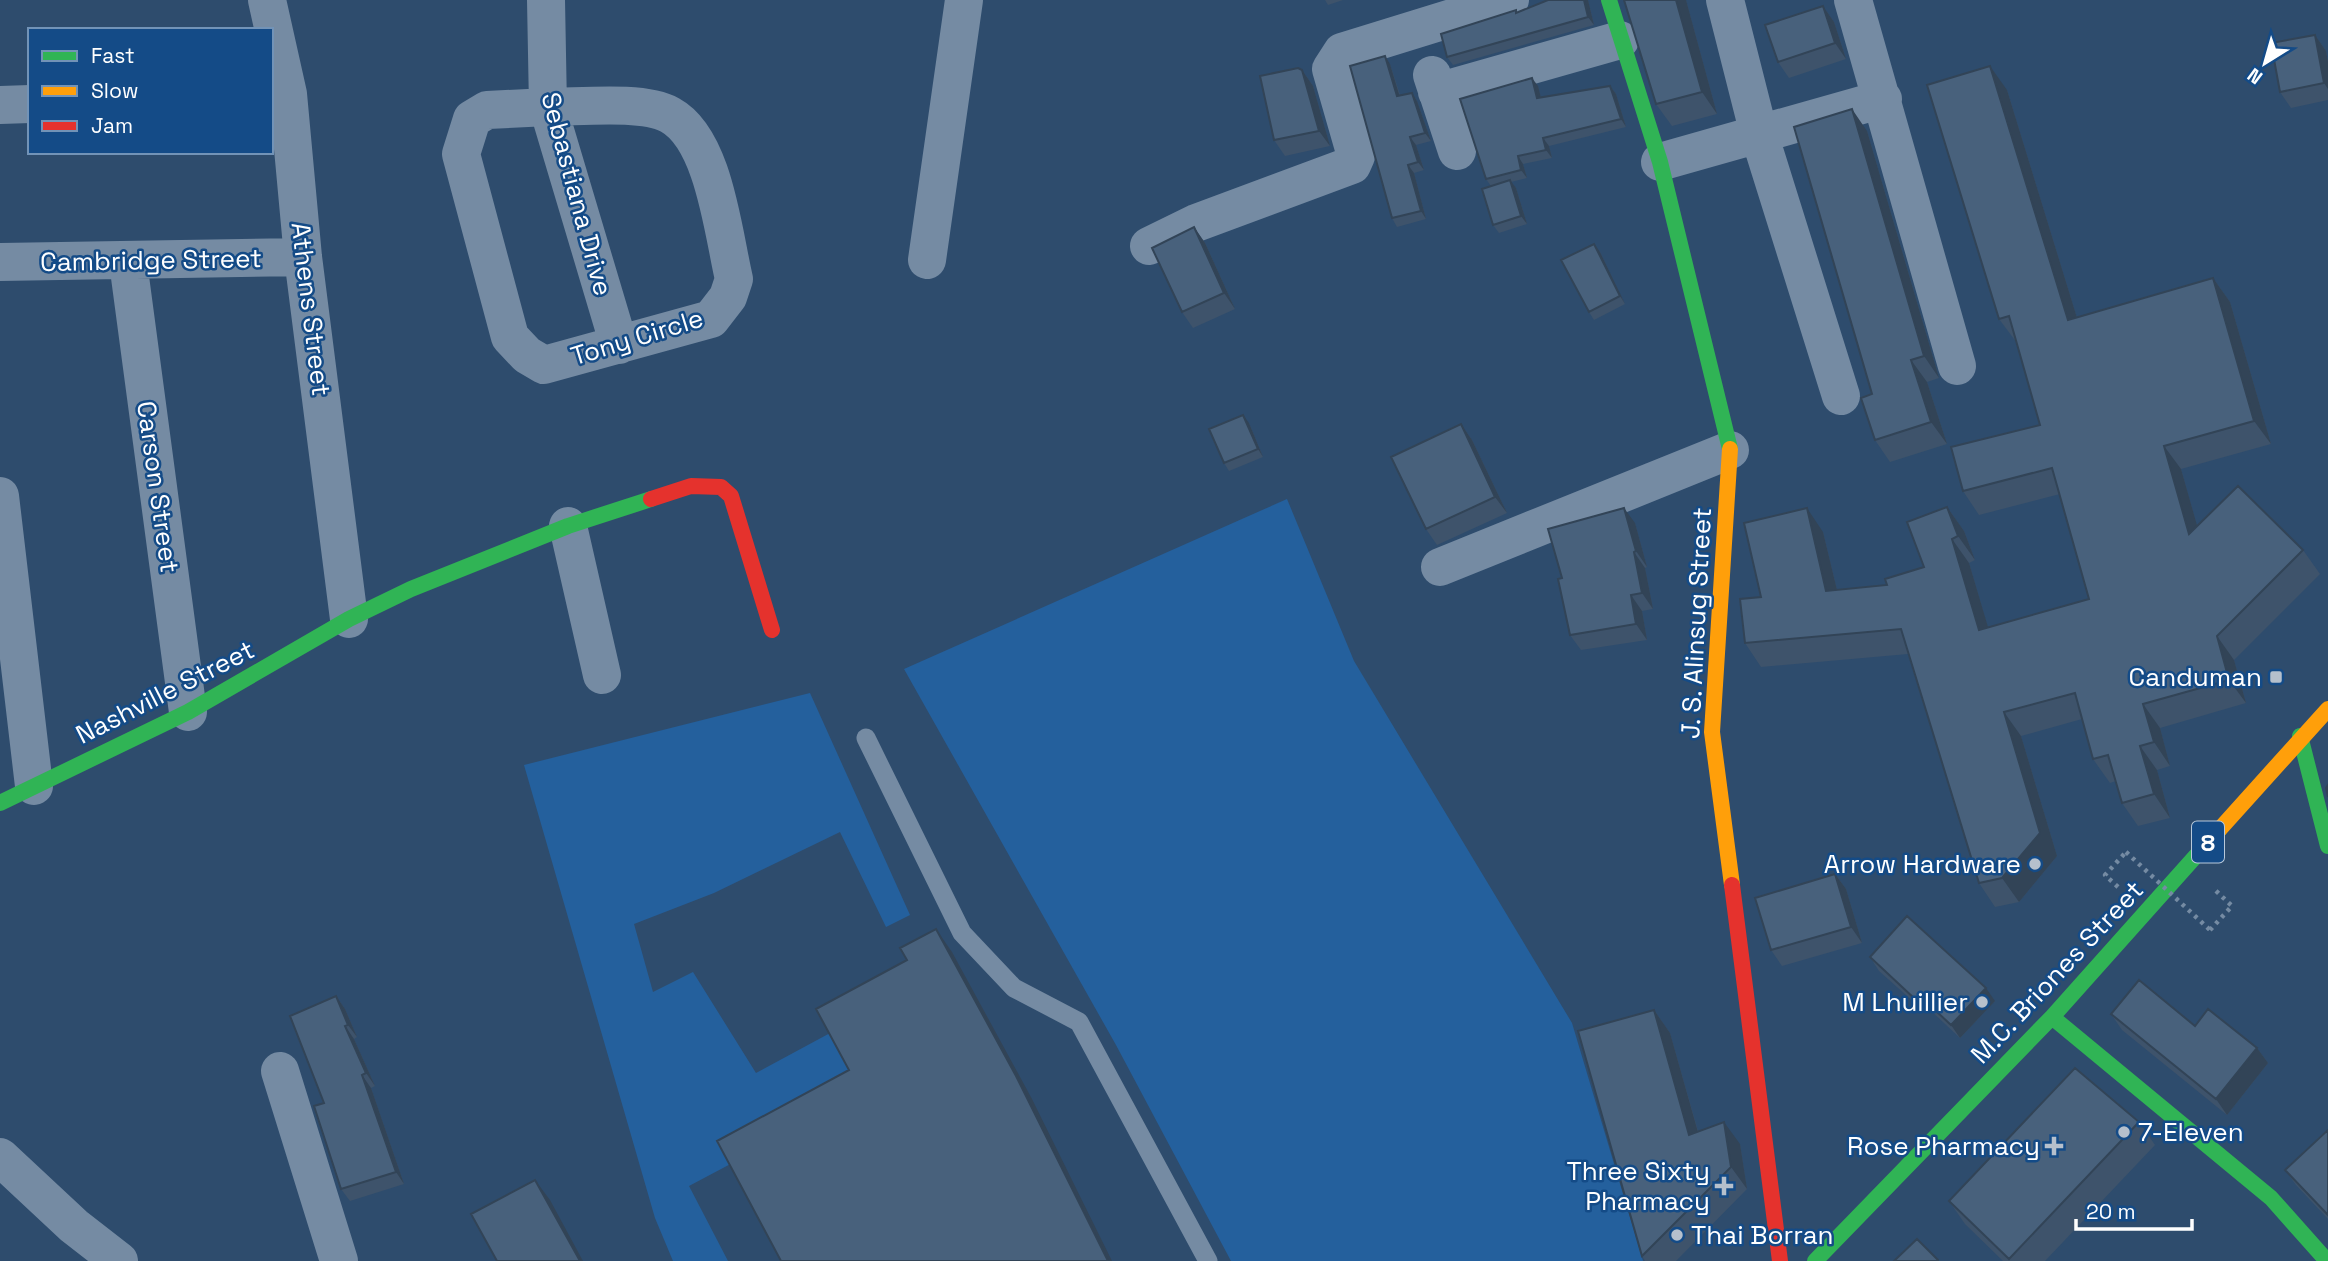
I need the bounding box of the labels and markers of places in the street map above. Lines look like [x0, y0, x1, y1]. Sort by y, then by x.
place label: Canduman [2129, 660, 2262, 694]
marker: Canduman [2268, 669, 2284, 685]
place label: Arrow Hardware [1824, 847, 2021, 881]
marker: Arrow Hardware [2027, 856, 2043, 872]
place label: M Lhuillier [1842, 985, 1968, 1019]
marker: M Lhuillier [1974, 994, 1990, 1010]
place label: 7-Eleven [2138, 1115, 2244, 1149]
marker: 7-Eleven [2116, 1124, 2132, 1140]
place label: Rose Pharmacy [1847, 1129, 2040, 1163]
marker: Rose Pharmacy [2046, 1138, 2062, 1154]
place label: Three Sixty Pharmacy [1566, 1154, 1710, 1218]
marker: Three Sixty Pharmacy [1716, 1178, 1732, 1194]
place label: Thai Borran [1691, 1218, 1834, 1252]
marker: Thai Borran [1669, 1227, 1685, 1243]

